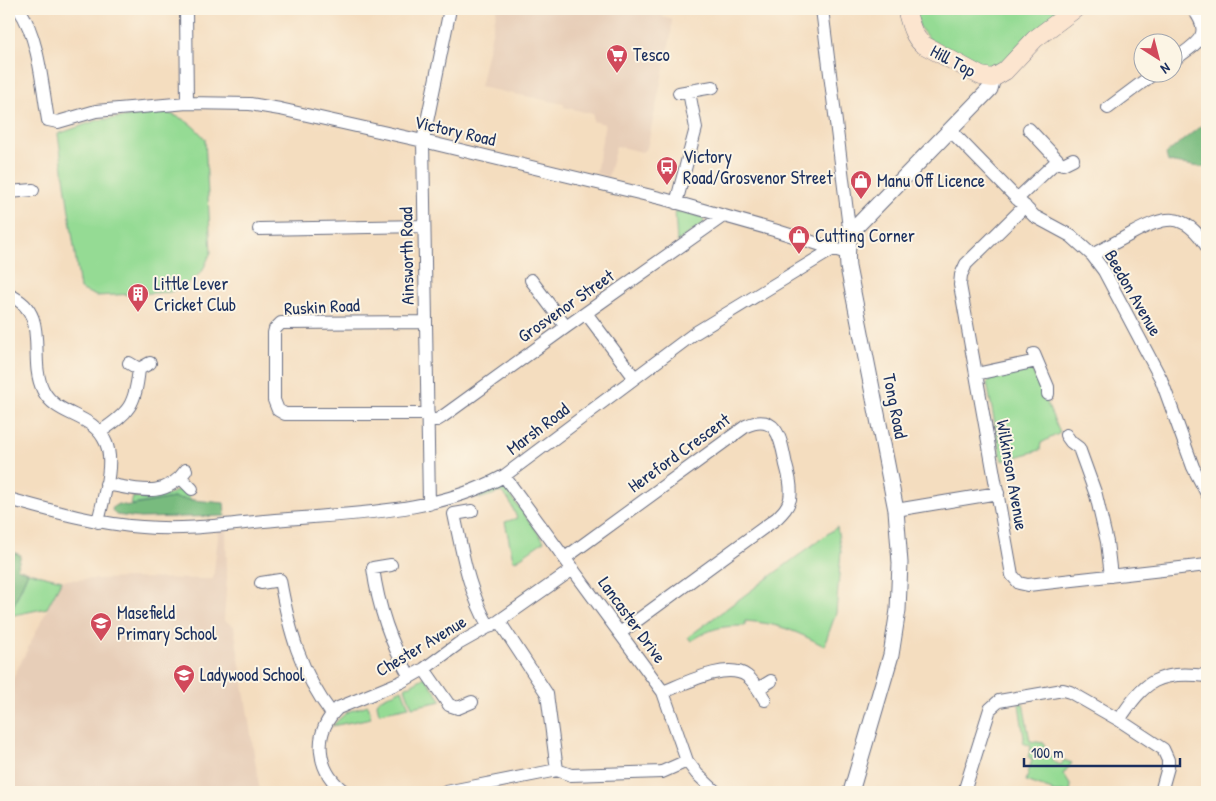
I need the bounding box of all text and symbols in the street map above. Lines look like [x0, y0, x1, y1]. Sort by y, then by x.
north arrow [1134, 32, 1184, 82]
street label: Hill Top [926, 38, 980, 83]
place label: Tesco [633, 42, 670, 67]
supermarket icon: Tesco [605, 43, 629, 74]
text: N [1157, 59, 1175, 79]
street label: Victory Road [412, 109, 498, 152]
place label: Victory Road/Grosvenor Street [683, 144, 833, 190]
bus stop icon: Victory Road/Grosvenor Street [655, 155, 679, 186]
place label: Manu Off Licence [877, 168, 985, 193]
shop icon: Manu Off Licence [849, 169, 873, 200]
street label: Ainsworth Road [393, 207, 420, 305]
place label: Cutting Corner [815, 223, 915, 248]
shop icon: Cutting Corner [787, 224, 811, 255]
street label: Beedon Avenue [1099, 245, 1168, 340]
street label: Grosvenor Street [512, 263, 620, 348]
place label: Little Lever Cricket Club [154, 271, 236, 317]
building icon: Little Lever Cricket Club [126, 282, 150, 313]
street label: Ruskin Road [284, 292, 360, 321]
street label: Tong Road [877, 371, 914, 440]
street label: Marsh Road [501, 397, 574, 460]
street label: Hereford Crescent [622, 406, 736, 498]
street label: Wilkinson Avenue [990, 418, 1034, 532]
street label: Lancaster Drive [593, 571, 672, 668]
place label: Masefield Primary School [117, 600, 217, 646]
street label: Chester Avenue [371, 609, 471, 682]
school or university icon: Masefield Primary School [89, 611, 113, 642]
place label: Ladywood School [200, 662, 305, 687]
school or university icon: Ladywood School [172, 663, 196, 694]
scale bar [1024, 736, 1180, 768]
text: 100 m [1031, 742, 1064, 763]

